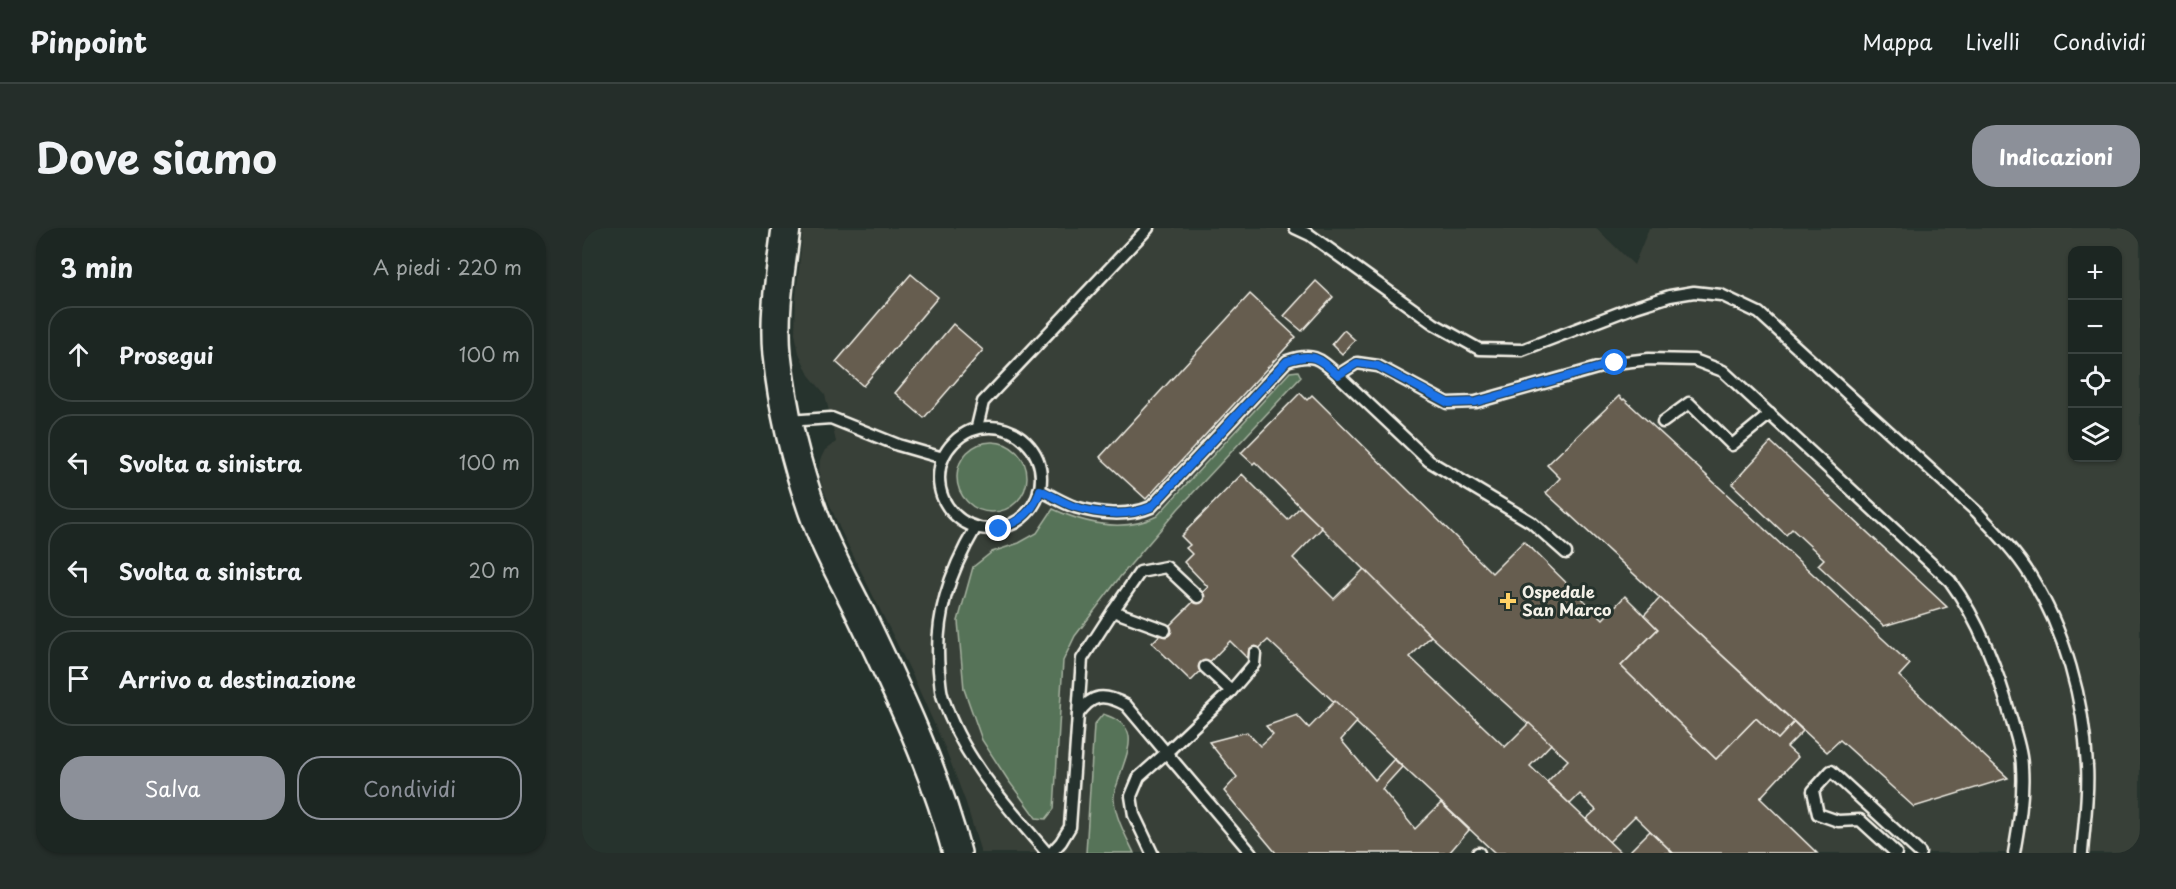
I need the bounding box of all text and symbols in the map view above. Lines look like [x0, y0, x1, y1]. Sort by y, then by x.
text: Pinpoint [30, 20, 147, 63]
text: Mappa [1863, 25, 1933, 57]
text: Livelli [1966, 25, 2020, 57]
text: Condividi [2053, 25, 2146, 57]
text: Dove siamo [36, 125, 277, 188]
button: Indicazioni [1972, 125, 2140, 187]
map controls [2068, 246, 2122, 462]
button: + [2068, 246, 2122, 300]
text: 3 min [60, 248, 133, 287]
text: A piedi · 220 m [373, 252, 522, 282]
button: − [2068, 300, 2122, 354]
icon: ahead [62, 338, 95, 371]
text: Prosegui [119, 338, 213, 371]
text: 100 m [459, 339, 520, 369]
route start [1601, 349, 1627, 375]
button: locate [2068, 354, 2122, 408]
button: layers [2068, 408, 2122, 462]
icon: left [62, 446, 95, 479]
text: Svolta a sinistra [119, 446, 302, 479]
text: 100 m [459, 447, 520, 477]
route end [985, 515, 1011, 541]
icon: left [62, 554, 95, 587]
text: Svolta a sinistra [119, 554, 302, 587]
text: 20 m [468, 555, 520, 585]
place label: Ospedale San Marco [1522, 579, 1612, 621]
marker: Ospedale San Marco [1499, 592, 1517, 610]
icon: arrive [62, 662, 95, 695]
text: Arrivo a destinazione [119, 662, 356, 695]
button: Salva [60, 756, 285, 820]
button: Condividi [297, 756, 522, 820]

